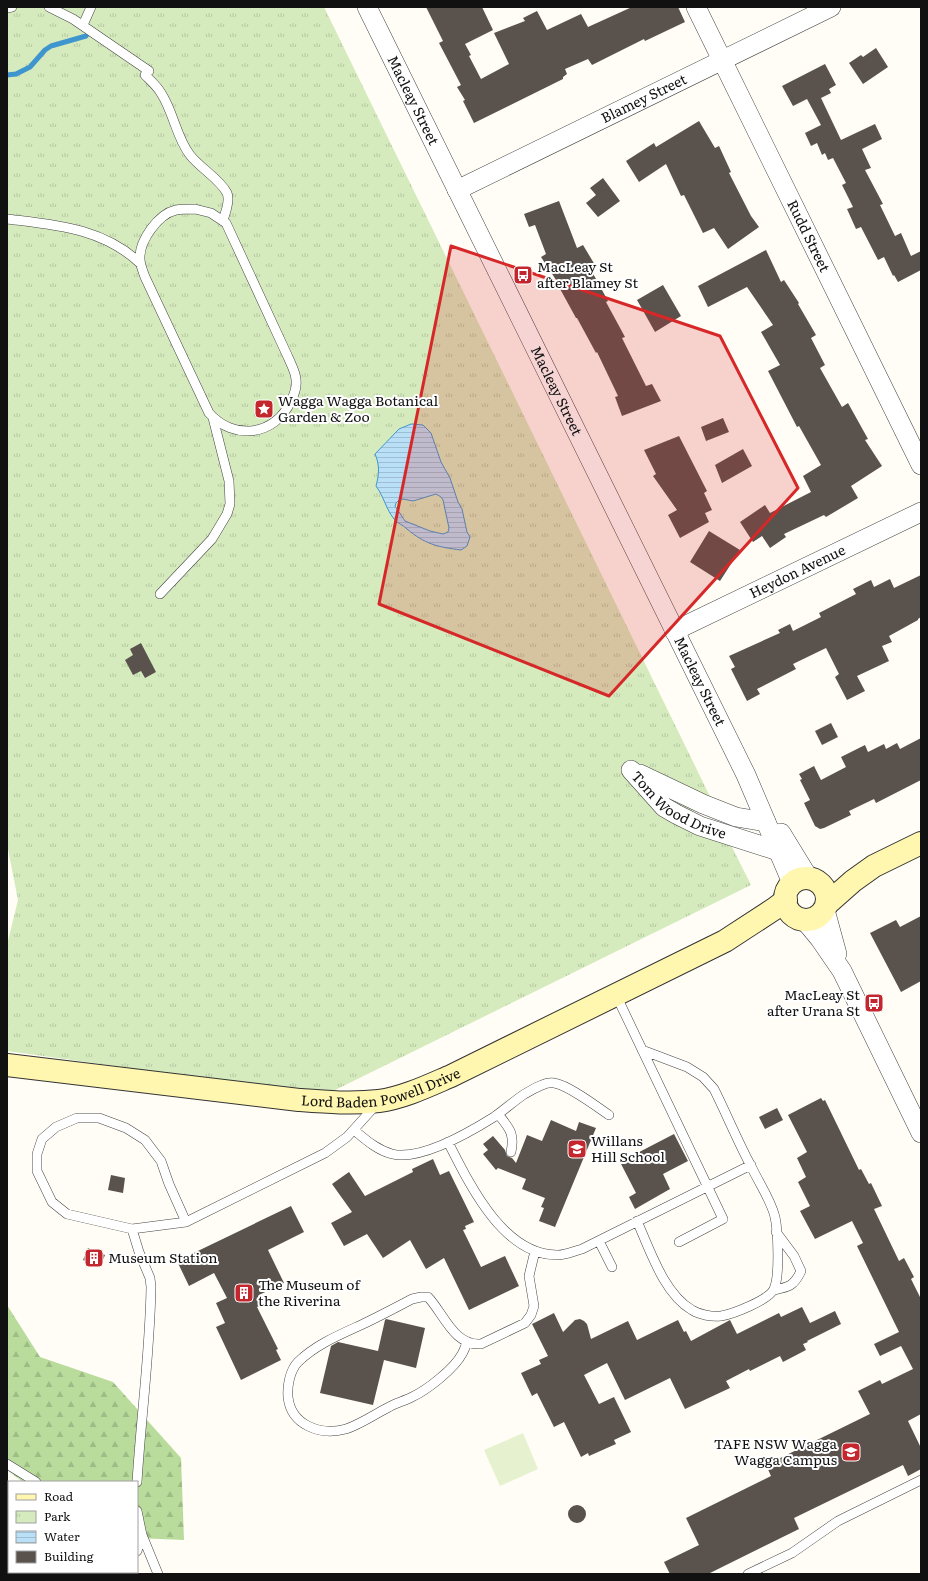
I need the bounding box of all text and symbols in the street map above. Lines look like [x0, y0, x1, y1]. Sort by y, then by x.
street label: Macleay Street [383, 52, 445, 148]
street label: Blamey Street [597, 68, 690, 127]
street label: Rudd Street [783, 196, 836, 275]
place label: MacLeay St after Blamey St [537, 256, 638, 292]
bus stop icon: MacLeay St after Blamey St [512, 264, 534, 286]
street label: Macleay Street [527, 342, 588, 439]
place label: Wagga Wagga Botanical Garden & Zoo [278, 390, 439, 426]
place icon: Wagga Wagga Botanical Garden & Zoo [253, 398, 275, 420]
street label: Heydon Avenue [746, 539, 848, 602]
street label: Macleay Street [670, 633, 731, 729]
street label: Tom Wood Drive [627, 766, 729, 843]
place label: MacLeay St after Urana St [767, 984, 860, 1020]
bus stop icon: MacLeay St after Urana St [863, 992, 885, 1014]
street label: Lord Baden Powell Drive [300, 1062, 463, 1112]
place label: Willans Hill School [591, 1130, 665, 1166]
school or university icon: Willans Hill School [566, 1138, 588, 1160]
building icon: Museum Station [83, 1247, 105, 1269]
place label: Museum Station [108, 1247, 218, 1267]
place label: The Museum of the Riverina [258, 1274, 361, 1310]
building icon: The Museum of the Riverina [233, 1282, 255, 1304]
place label: TAFE NSW Wagga Wagga Campus [714, 1433, 837, 1469]
school or university icon: TAFE NSW Wagga Wagga Campus [840, 1441, 862, 1463]
legend [8, 1481, 138, 1573]
text: Road [44, 1487, 74, 1505]
text: Park [44, 1507, 71, 1525]
text: Water [44, 1527, 80, 1545]
text: Building [44, 1547, 94, 1565]

